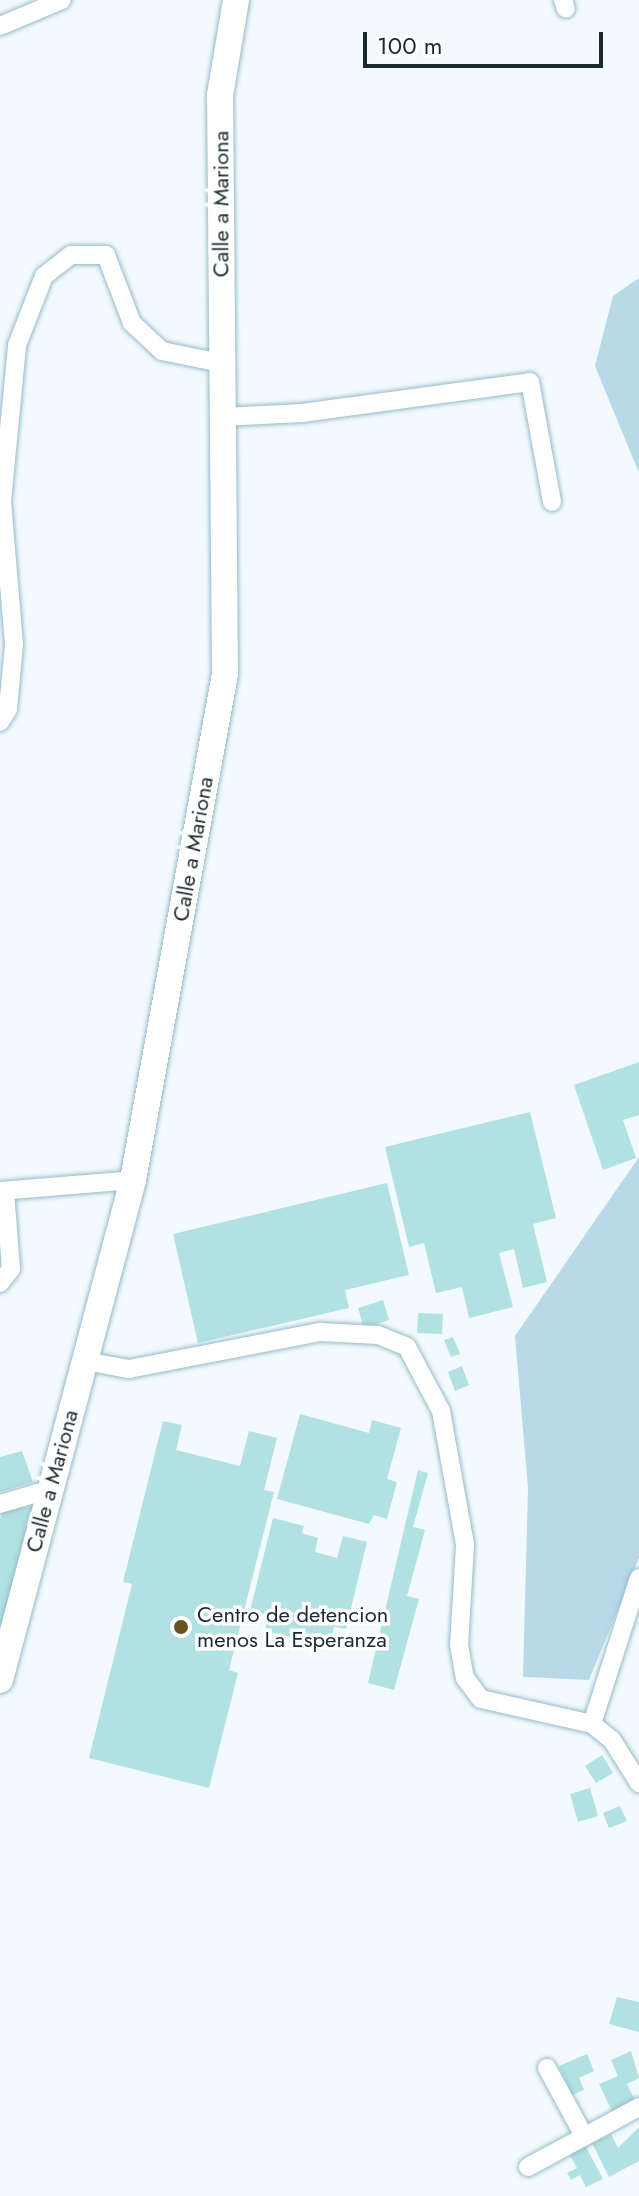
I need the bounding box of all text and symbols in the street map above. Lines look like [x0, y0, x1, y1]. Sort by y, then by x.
scale bar [367, 16, 607, 66]
text: 100 m [377, 28, 443, 63]
street label: Calle a Mariona [208, 131, 234, 277]
street label: Calle a Mariona [167, 774, 219, 924]
street label: Calle a Mariona [20, 1407, 84, 1555]
place label: Centro de detencion menos La Esperanza [197, 1601, 388, 1652]
marker: Centro de detencion menos La Esperanza [172, 1618, 190, 1636]

